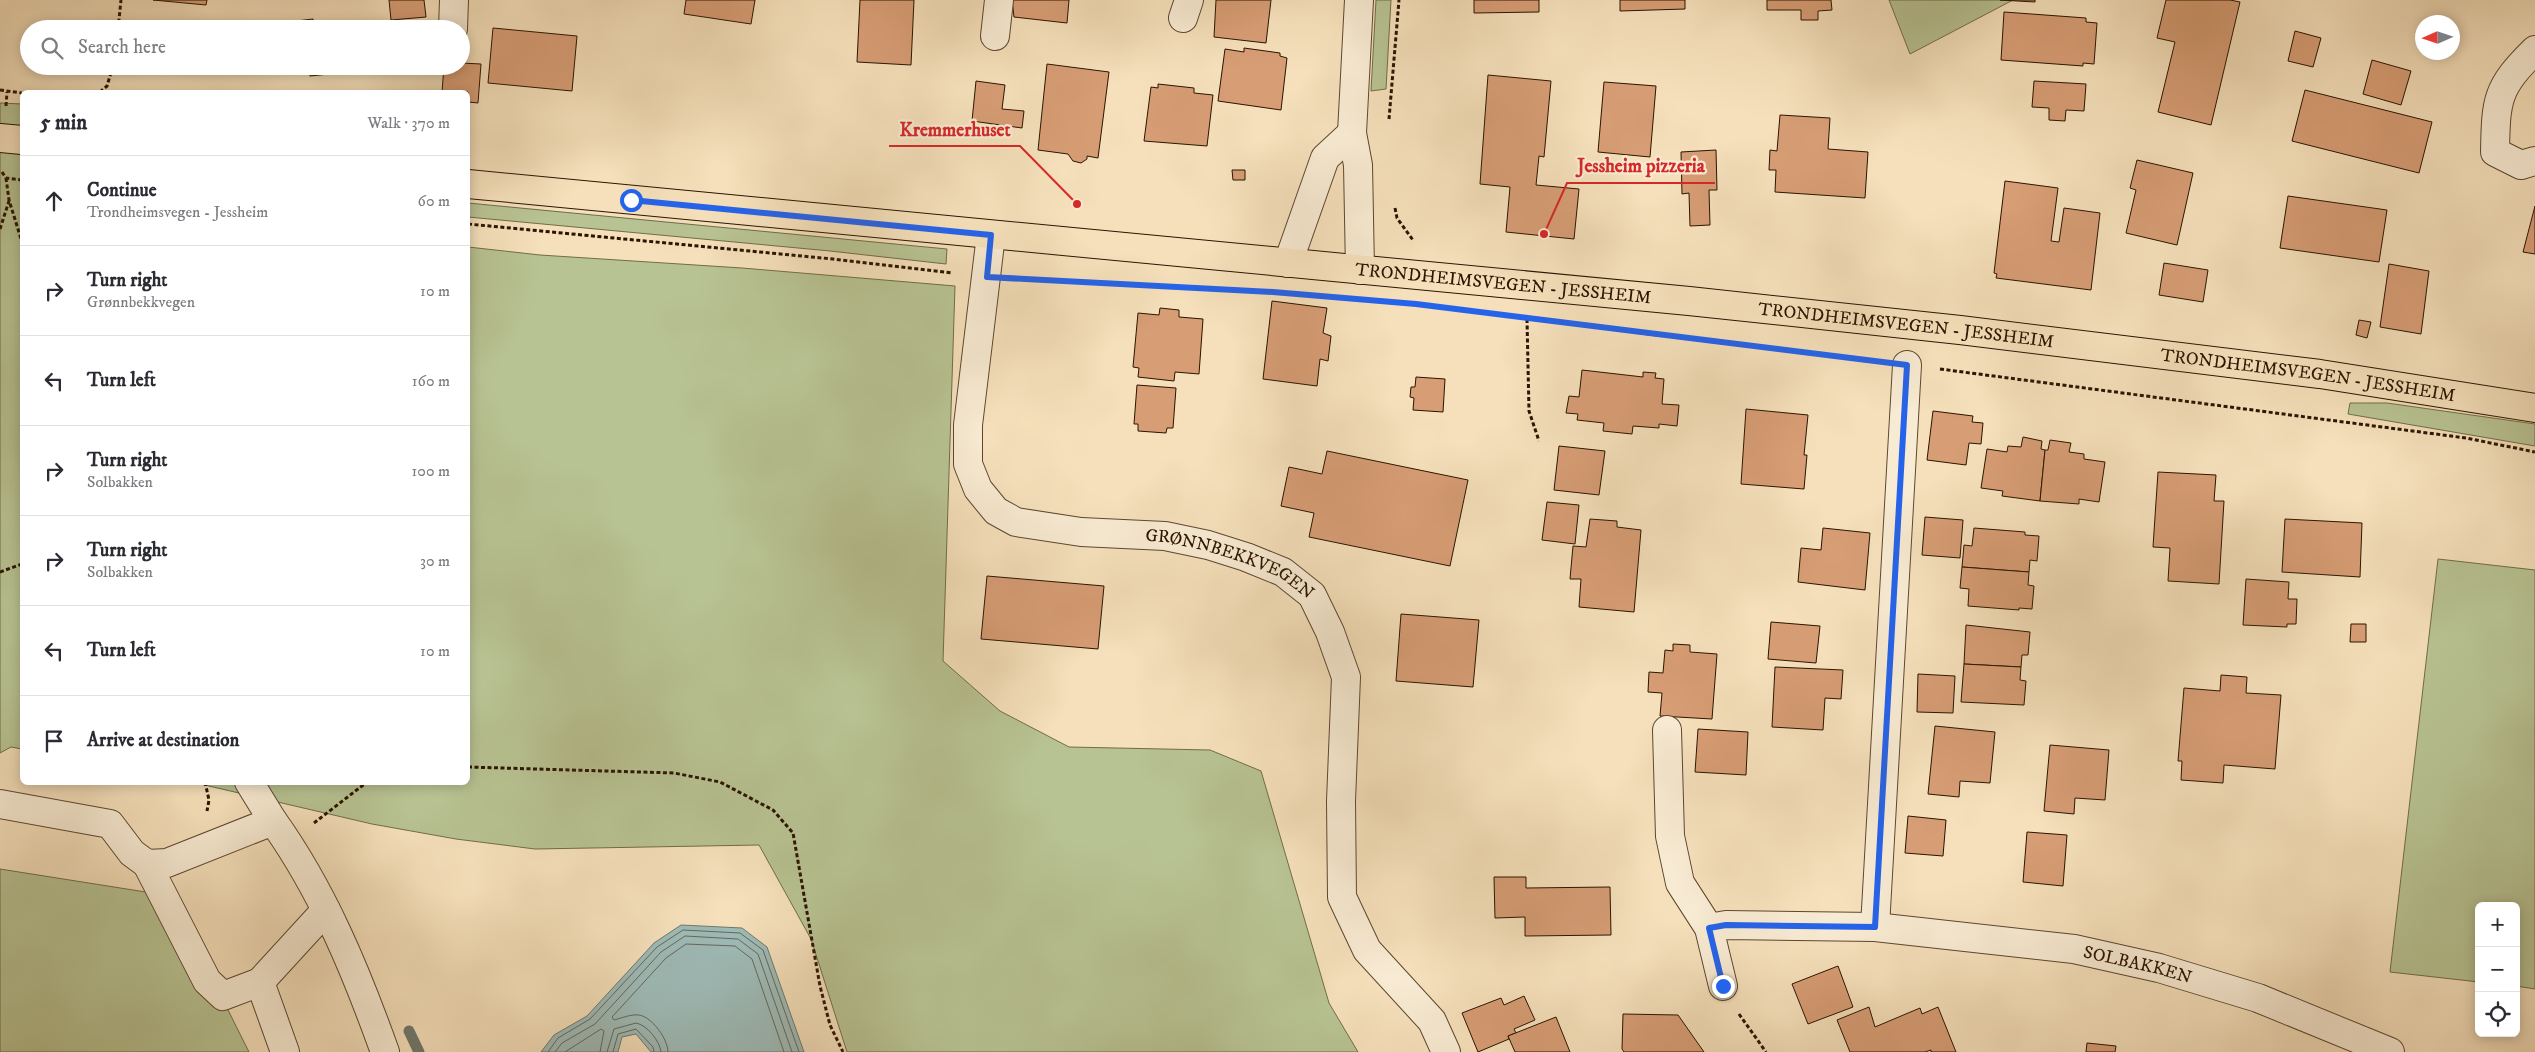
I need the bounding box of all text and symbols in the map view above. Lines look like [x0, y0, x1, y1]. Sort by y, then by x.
north arrow [2415, 15, 2460, 60]
search box [20, 20, 470, 75]
icon: search [38, 34, 66, 62]
text: Search here [78, 36, 166, 59]
text: 5 min [40, 110, 87, 136]
callout: Kremmerhuset [889, 112, 1020, 146]
text: Walk · 370 m [368, 113, 450, 133]
text: Kremmerhuset [900, 119, 1011, 142]
callout: Jessheim pizzeria [1567, 149, 1715, 183]
text: Jessheim pizzeria [1575, 155, 1706, 178]
text: Continue [87, 179, 157, 202]
icon: ahead [40, 187, 68, 215]
route start [620, 189, 643, 212]
text: 60 m [418, 191, 450, 211]
text: Trondheimsvegen - Jessheim [87, 202, 268, 222]
street label: TRONDHEIMSVEGEN - JESSHEIM [1354, 259, 1652, 309]
text: Turn right [87, 269, 167, 292]
icon: right [40, 277, 68, 305]
text: 10 m [420, 281, 450, 301]
text: Grønnbekkvegen [87, 292, 195, 312]
street label: TRONDHEIMSVEGEN - JESSHEIM [1757, 298, 2055, 353]
street label: TRONDHEIMSVEGEN - JESSHEIM [2159, 345, 2457, 407]
icon: left [40, 367, 68, 395]
text: Turn left [87, 369, 156, 392]
text: 160 m [412, 371, 450, 391]
text: Turn right [87, 449, 167, 472]
icon: right [40, 457, 68, 485]
text: 100 m [412, 461, 450, 481]
text: Solbakken [87, 472, 153, 492]
street label: GRØNNBEKKVEGEN [1145, 525, 1318, 605]
text: Turn right [87, 539, 167, 562]
icon: right [40, 547, 68, 575]
text: 30 m [420, 551, 450, 571]
text: Solbakken [87, 562, 153, 582]
icon: left [40, 637, 68, 665]
text: Turn left [87, 639, 156, 662]
text: 10 m [420, 641, 450, 661]
icon: arrive [40, 727, 68, 755]
text: Arrive at destination [87, 729, 239, 752]
map controls [2475, 902, 2520, 1037]
button: + [2475, 902, 2520, 947]
street label: SOLBAKKEN [2081, 941, 2194, 989]
button: − [2475, 947, 2520, 992]
route end [1712, 975, 1735, 998]
button: locate [2475, 992, 2520, 1037]

